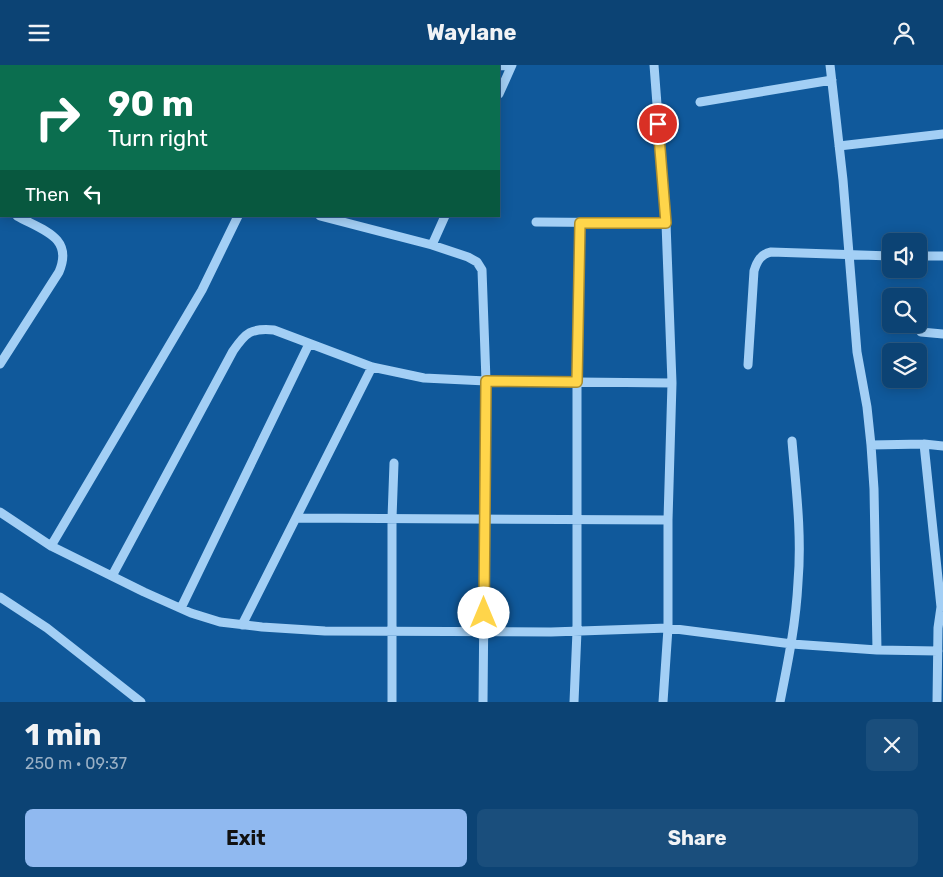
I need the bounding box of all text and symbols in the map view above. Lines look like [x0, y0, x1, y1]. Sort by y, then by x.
icon: menu [25, 19, 53, 47]
text: Waylane [426, 19, 517, 46]
icon: person [890, 19, 918, 47]
text: 90 m [108, 83, 194, 125]
icon: right [25, 85, 90, 150]
pin [637, 103, 679, 145]
icon: arrive [644, 110, 672, 138]
text: Turn right [108, 125, 208, 152]
icon: left [79, 180, 107, 208]
text: Then [25, 183, 69, 206]
map controls [882, 233, 927, 388]
button: sound [882, 233, 927, 278]
button: search [882, 288, 927, 333]
button: layers [882, 343, 927, 388]
position arrow [457, 586, 509, 638]
text: 1 min [25, 717, 102, 753]
button: close [866, 719, 918, 771]
text: 250 m · 09:37 [25, 754, 127, 773]
button: Exit [25, 809, 467, 867]
button: Share [477, 809, 918, 867]

